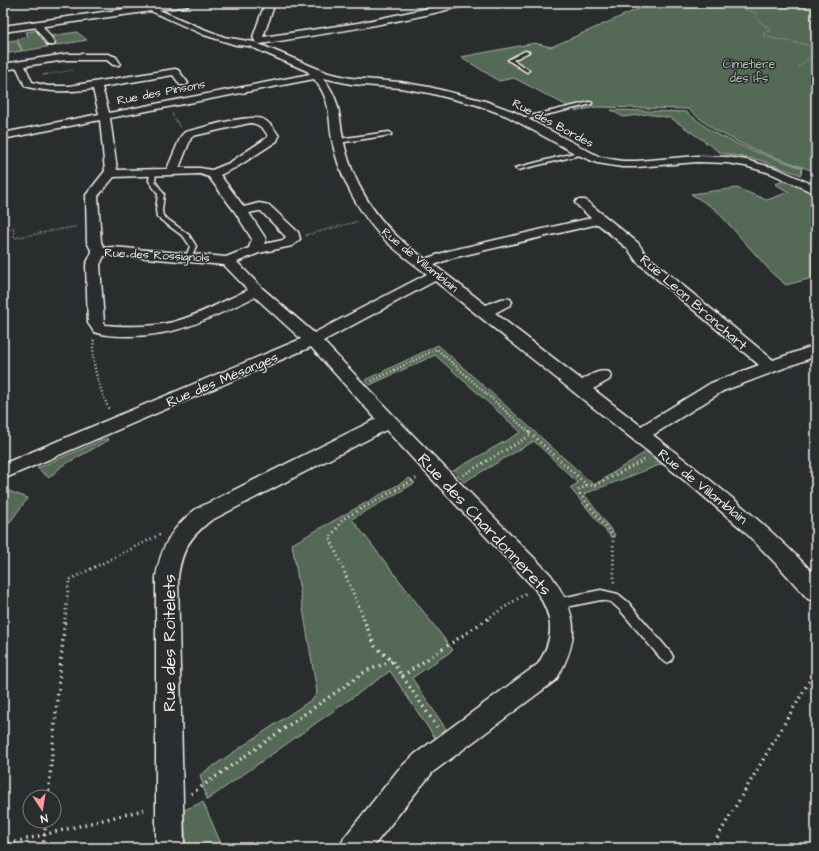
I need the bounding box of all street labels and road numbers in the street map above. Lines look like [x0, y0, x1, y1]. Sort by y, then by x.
street label: Rue des Pinsons [115, 76, 207, 109]
street label: Rue des Bordes [509, 95, 596, 152]
street label: Rue de Villamblain [378, 224, 462, 297]
street label: Rue des Rossignols [104, 244, 210, 268]
street label: Rue Leon Bronchart [635, 250, 752, 355]
street label: Rue des Mésanges [163, 347, 281, 413]
street label: Rue de Villamblain [653, 444, 752, 529]
street label: Rue des Chardonnerets [412, 448, 557, 601]
street label: Rue des Roitelets [158, 574, 182, 712]

